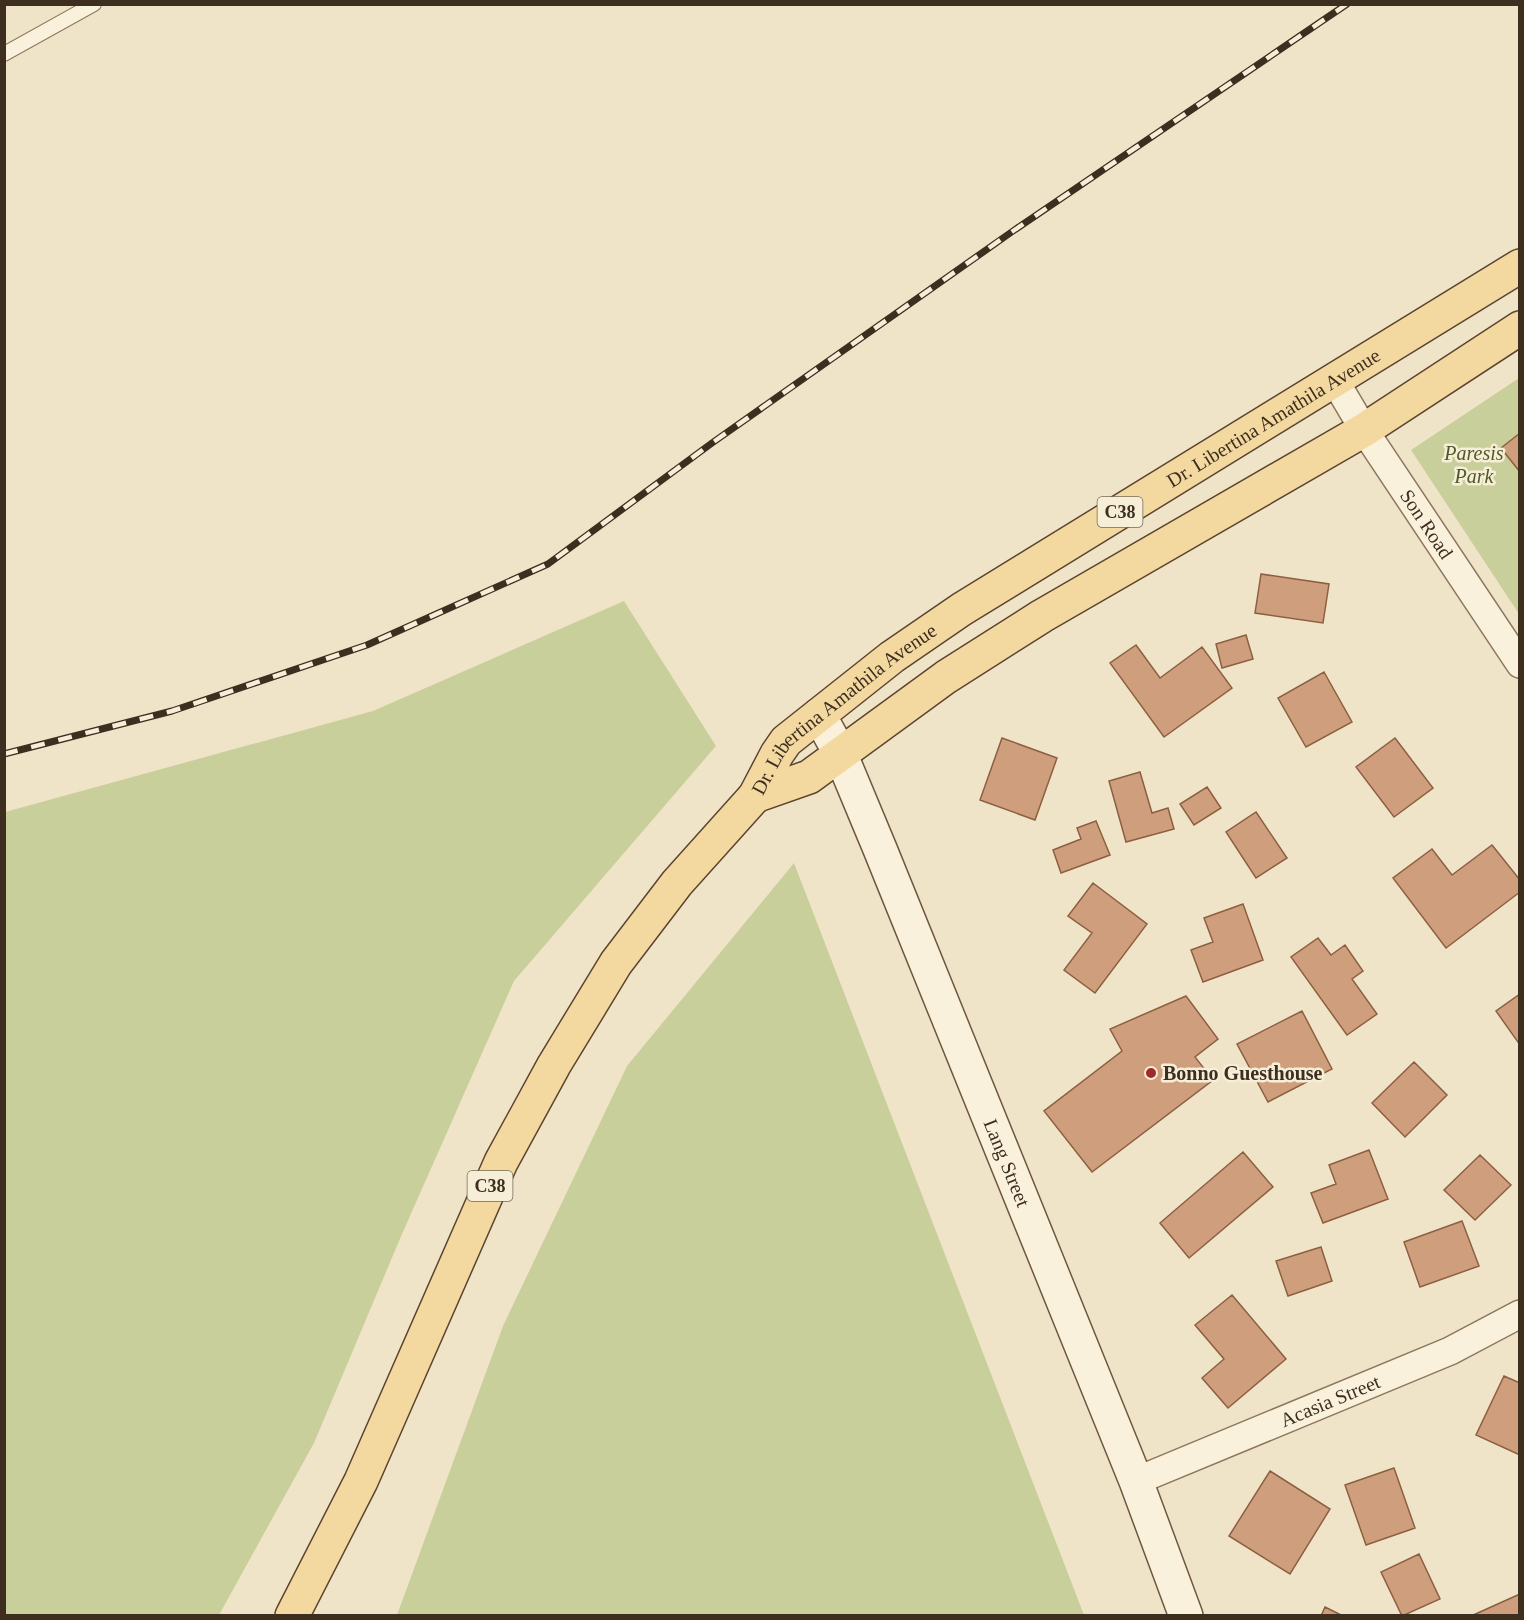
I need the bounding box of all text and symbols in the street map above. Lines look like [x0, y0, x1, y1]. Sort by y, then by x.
street label: Dr. Libertina Amathila Avenue [1162, 344, 1384, 492]
park label: Paresis Park [1443, 442, 1504, 487]
street label: Son Road [1396, 485, 1458, 563]
road number: C38 [1098, 497, 1142, 527]
street label: Dr. Libertina Amathila Avenue [747, 619, 941, 798]
place label: Bonno Guesthouse [1163, 1062, 1323, 1084]
marker: Bonno Guesthouse [1144, 1066, 1158, 1080]
street label: Lang Street [979, 1116, 1035, 1210]
road number: C38 [468, 1171, 512, 1201]
street label: Acasia Street [1277, 1370, 1384, 1431]

